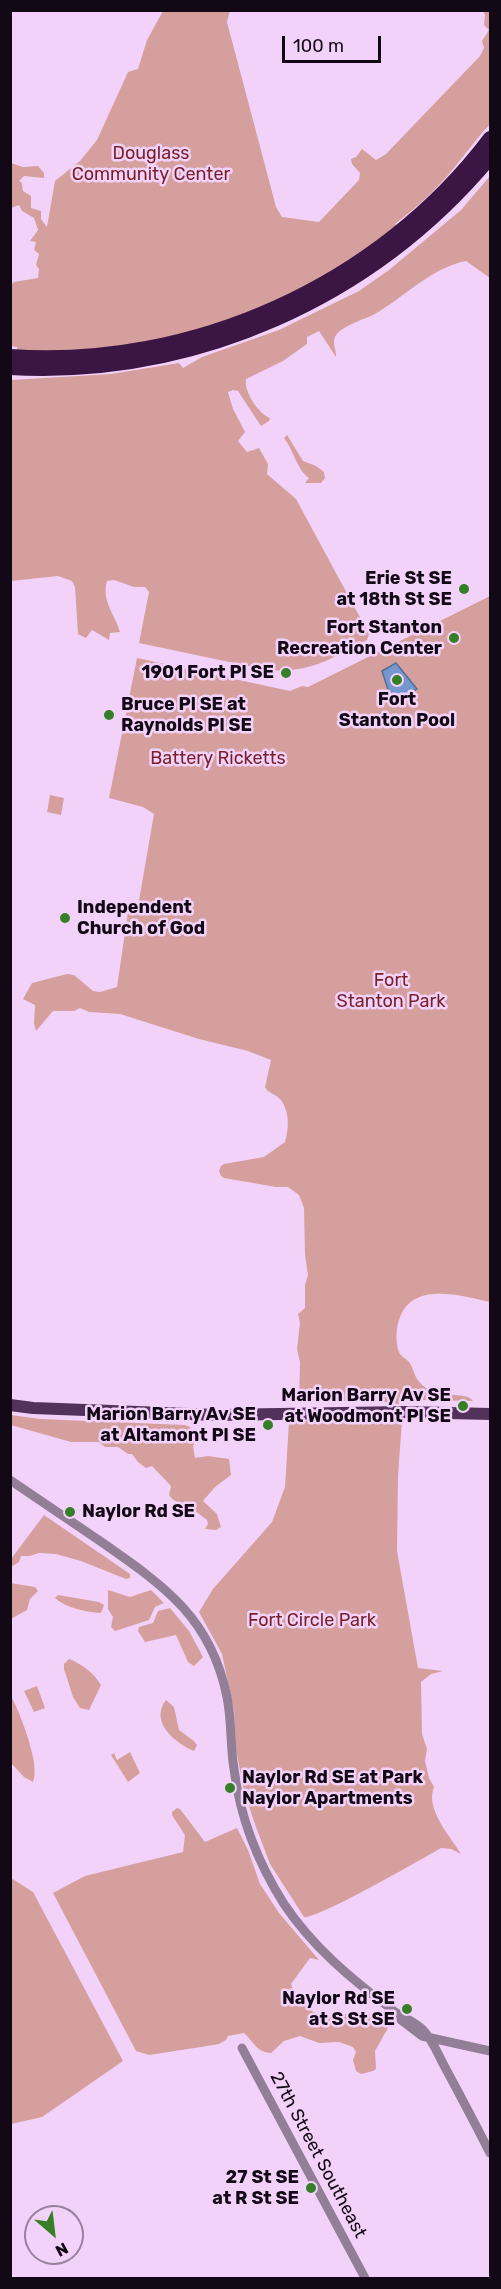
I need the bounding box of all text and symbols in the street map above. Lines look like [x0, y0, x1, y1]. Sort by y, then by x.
scale bar [285, 24, 384, 62]
text: 100 m [293, 35, 344, 57]
park label: Douglass Community Center [72, 143, 230, 186]
place label: Erie St SE at 18th St SE [337, 568, 452, 610]
marker: Erie St SE at 18th St SE [457, 582, 471, 596]
place label: Fort Stanton Recreation Center [277, 617, 442, 660]
marker: Fort Stanton Recreation Center [447, 631, 461, 645]
place label: 1901 Fort Pl SE [142, 662, 274, 684]
marker: 1901 Fort Pl SE [279, 666, 293, 680]
marker: Fort Stanton Pool [390, 673, 404, 687]
place label: Fort Stanton Pool [339, 689, 455, 732]
place label: Bruce Pl SE at Raynolds Pl SE [121, 694, 252, 736]
marker: Bruce Pl SE at Raynolds Pl SE [102, 708, 116, 722]
park label: Battery Ricketts [150, 748, 286, 770]
place label: Independent Church of God [77, 897, 205, 940]
marker: Independent Church of God [58, 911, 72, 925]
park label: Fort Stanton Park [336, 970, 446, 1012]
place label: Marion Barry Av SE at Woodmont Pl SE [281, 1385, 451, 1428]
marker: Marion Barry Av SE at Woodmont Pl SE [456, 1399, 470, 1413]
place label: Marion Barry Av SE at Altamont Pl SE [86, 1404, 256, 1446]
marker: Marion Barry Av SE at Altamont Pl SE [261, 1418, 275, 1432]
place label: Naylor Rd SE [82, 1501, 195, 1523]
marker: Naylor Rd SE [63, 1505, 77, 1519]
park label: Fort Circle Park [248, 1610, 376, 1632]
place label: Naylor Rd SE at Park Naylor Apartments [242, 1767, 423, 1810]
marker: Naylor Rd SE at Park Naylor Apartments [223, 1781, 237, 1795]
place label: Naylor Rd SE at S St SE [282, 1988, 395, 2030]
marker: Naylor Rd SE at S St SE [400, 2002, 414, 2016]
street label: 27th Street Southeast [265, 2068, 371, 2242]
place label: 27 St SE at R St SE [212, 2167, 299, 2210]
marker: 27 St SE at R St SE [304, 2181, 318, 2195]
north arrow [24, 2205, 84, 2265]
text: N [52, 2238, 71, 2261]

